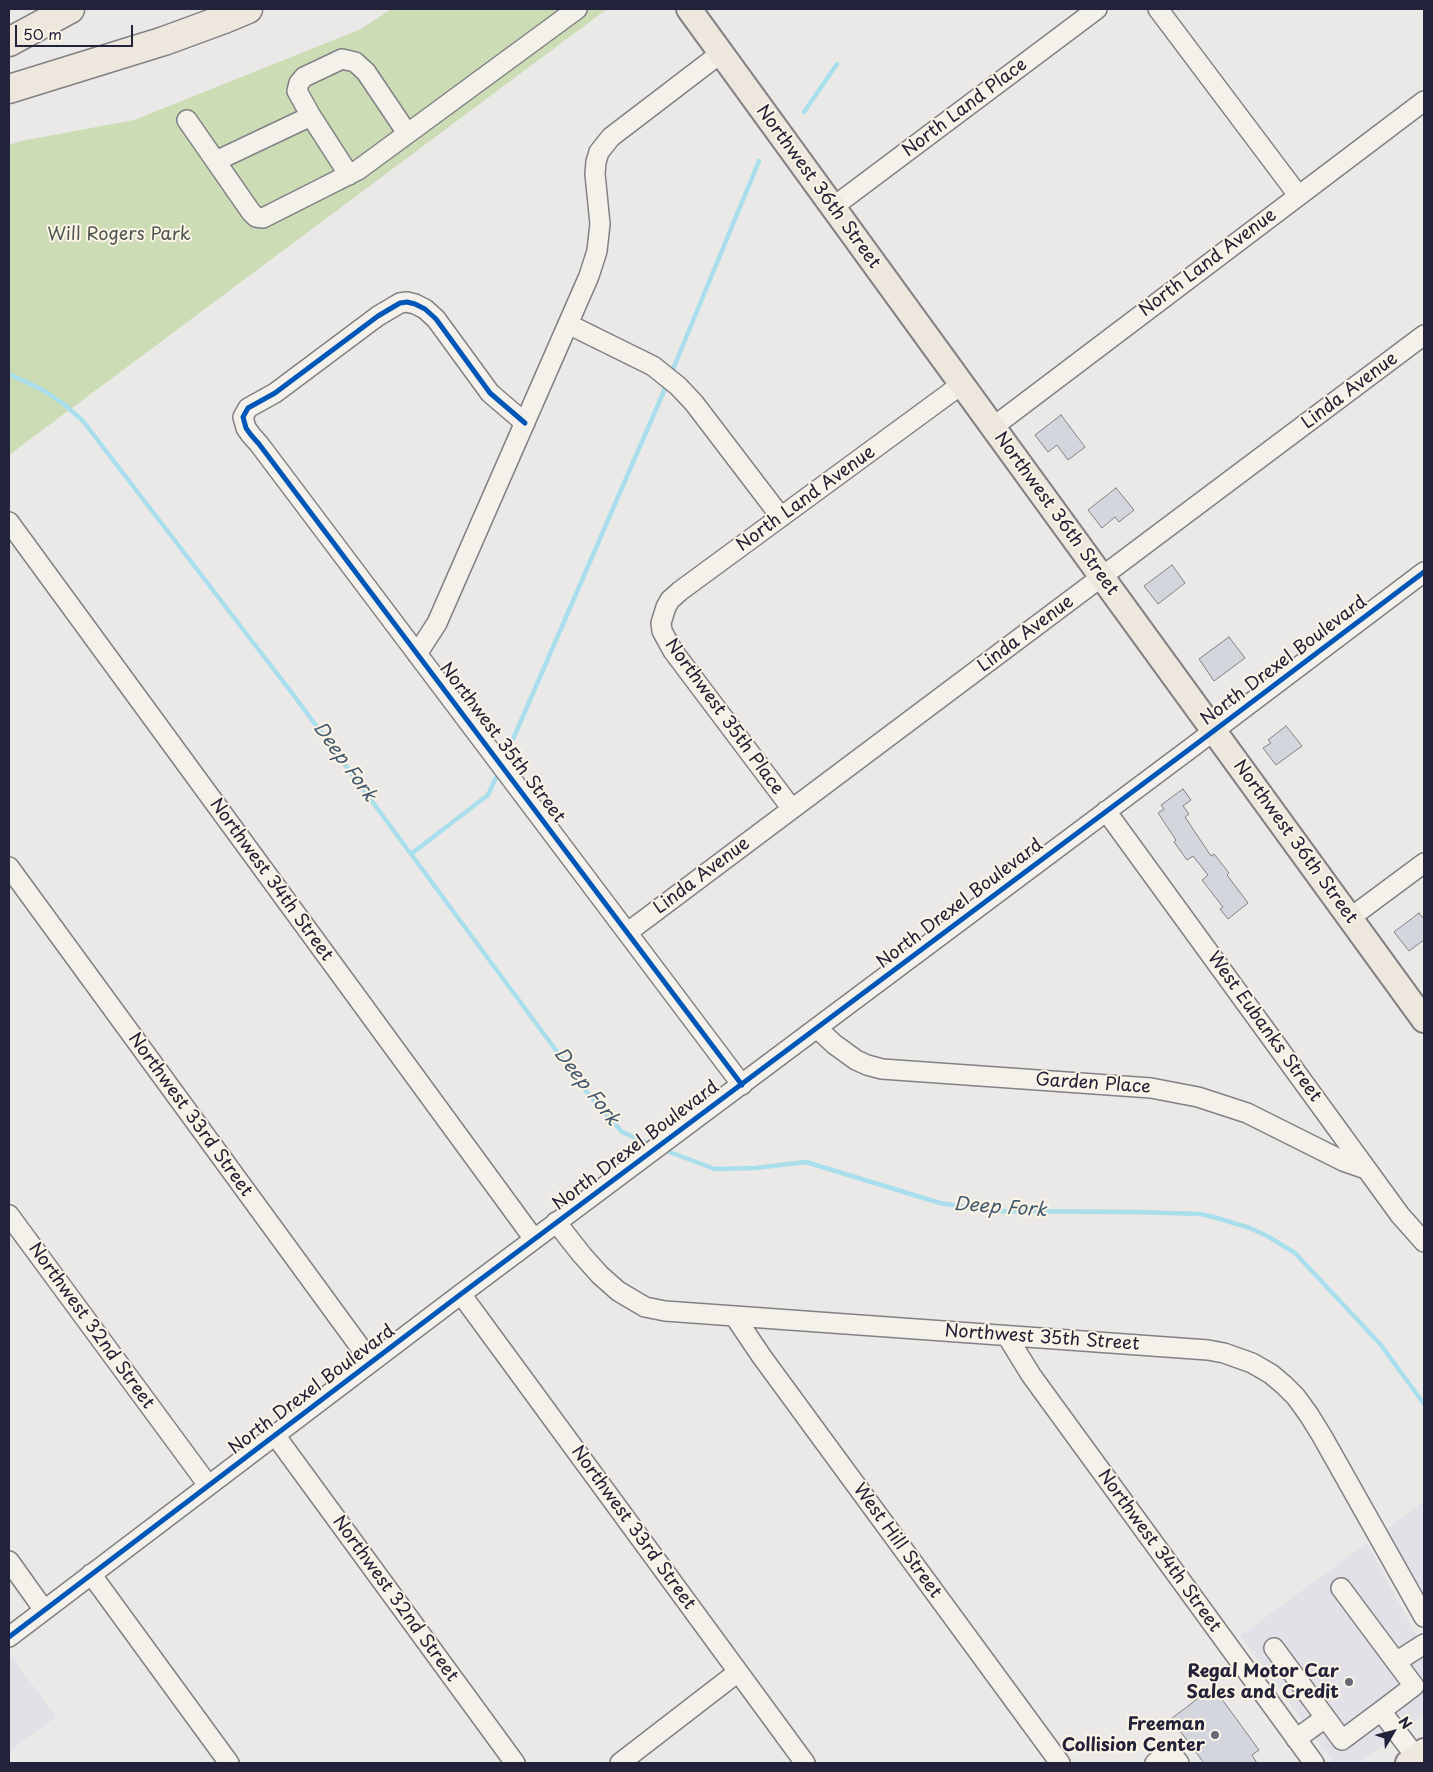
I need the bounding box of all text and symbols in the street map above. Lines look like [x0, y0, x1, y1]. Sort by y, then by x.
scale bar [18, 15, 135, 47]
text: 50 m [23, 22, 62, 45]
street label: North Land Place [898, 54, 1032, 162]
street label: Northwest 36th Street [751, 101, 885, 273]
street label: North Land Avenue [1135, 204, 1281, 322]
park label: Will Rogers Park [47, 224, 191, 246]
street label: Linda Avenue [1298, 348, 1402, 434]
street label: Northwest 36th Street [989, 428, 1123, 600]
street label: North Land Avenue [732, 441, 880, 557]
street label: Linda Avenue [974, 591, 1078, 677]
street label: North Drexel Boulevard [1197, 592, 1371, 730]
street label: Northwest 35th Place [660, 635, 788, 799]
street label: Northwest 35th Street [435, 659, 569, 827]
water label: Deep Fork [307, 718, 381, 806]
street label: Northwest 36th Street [1228, 756, 1362, 928]
street label: Northwest 34th Street [205, 794, 337, 966]
street label: Linda Avenue [650, 833, 754, 919]
street label: North Drexel Boulevard [873, 835, 1047, 973]
street label: West Eubanks Street [1202, 948, 1326, 1106]
street label: Northwest 33rd Street [123, 1029, 257, 1201]
water label: Deep Fork [548, 1043, 624, 1131]
street label: Garden Place [1035, 1069, 1151, 1099]
street label: North Drexel Boulevard [549, 1077, 723, 1215]
water label: Deep Fork [953, 1193, 1047, 1223]
street label: Northwest 32nd Street [23, 1239, 159, 1413]
street label: Northwest 35th Street [944, 1320, 1140, 1356]
street label: North Drexel Boulevard [225, 1321, 399, 1459]
street label: Northwest 33rd Street [566, 1442, 700, 1614]
street label: Northwest 34th Street [1093, 1465, 1225, 1637]
street label: West Hill Street [848, 1479, 946, 1603]
street label: Northwest 32nd Street [327, 1512, 463, 1686]
place label: Regal Motor Car Sales and Credit [1186, 1661, 1339, 1704]
marker: Regal Motor Car Sales and Credit [1343, 1676, 1355, 1688]
north arrow [1368, 1707, 1418, 1757]
text: N [1394, 1712, 1417, 1733]
place label: Freeman Collision Center [1062, 1714, 1205, 1756]
marker: Freeman Collision Center [1209, 1729, 1221, 1741]

